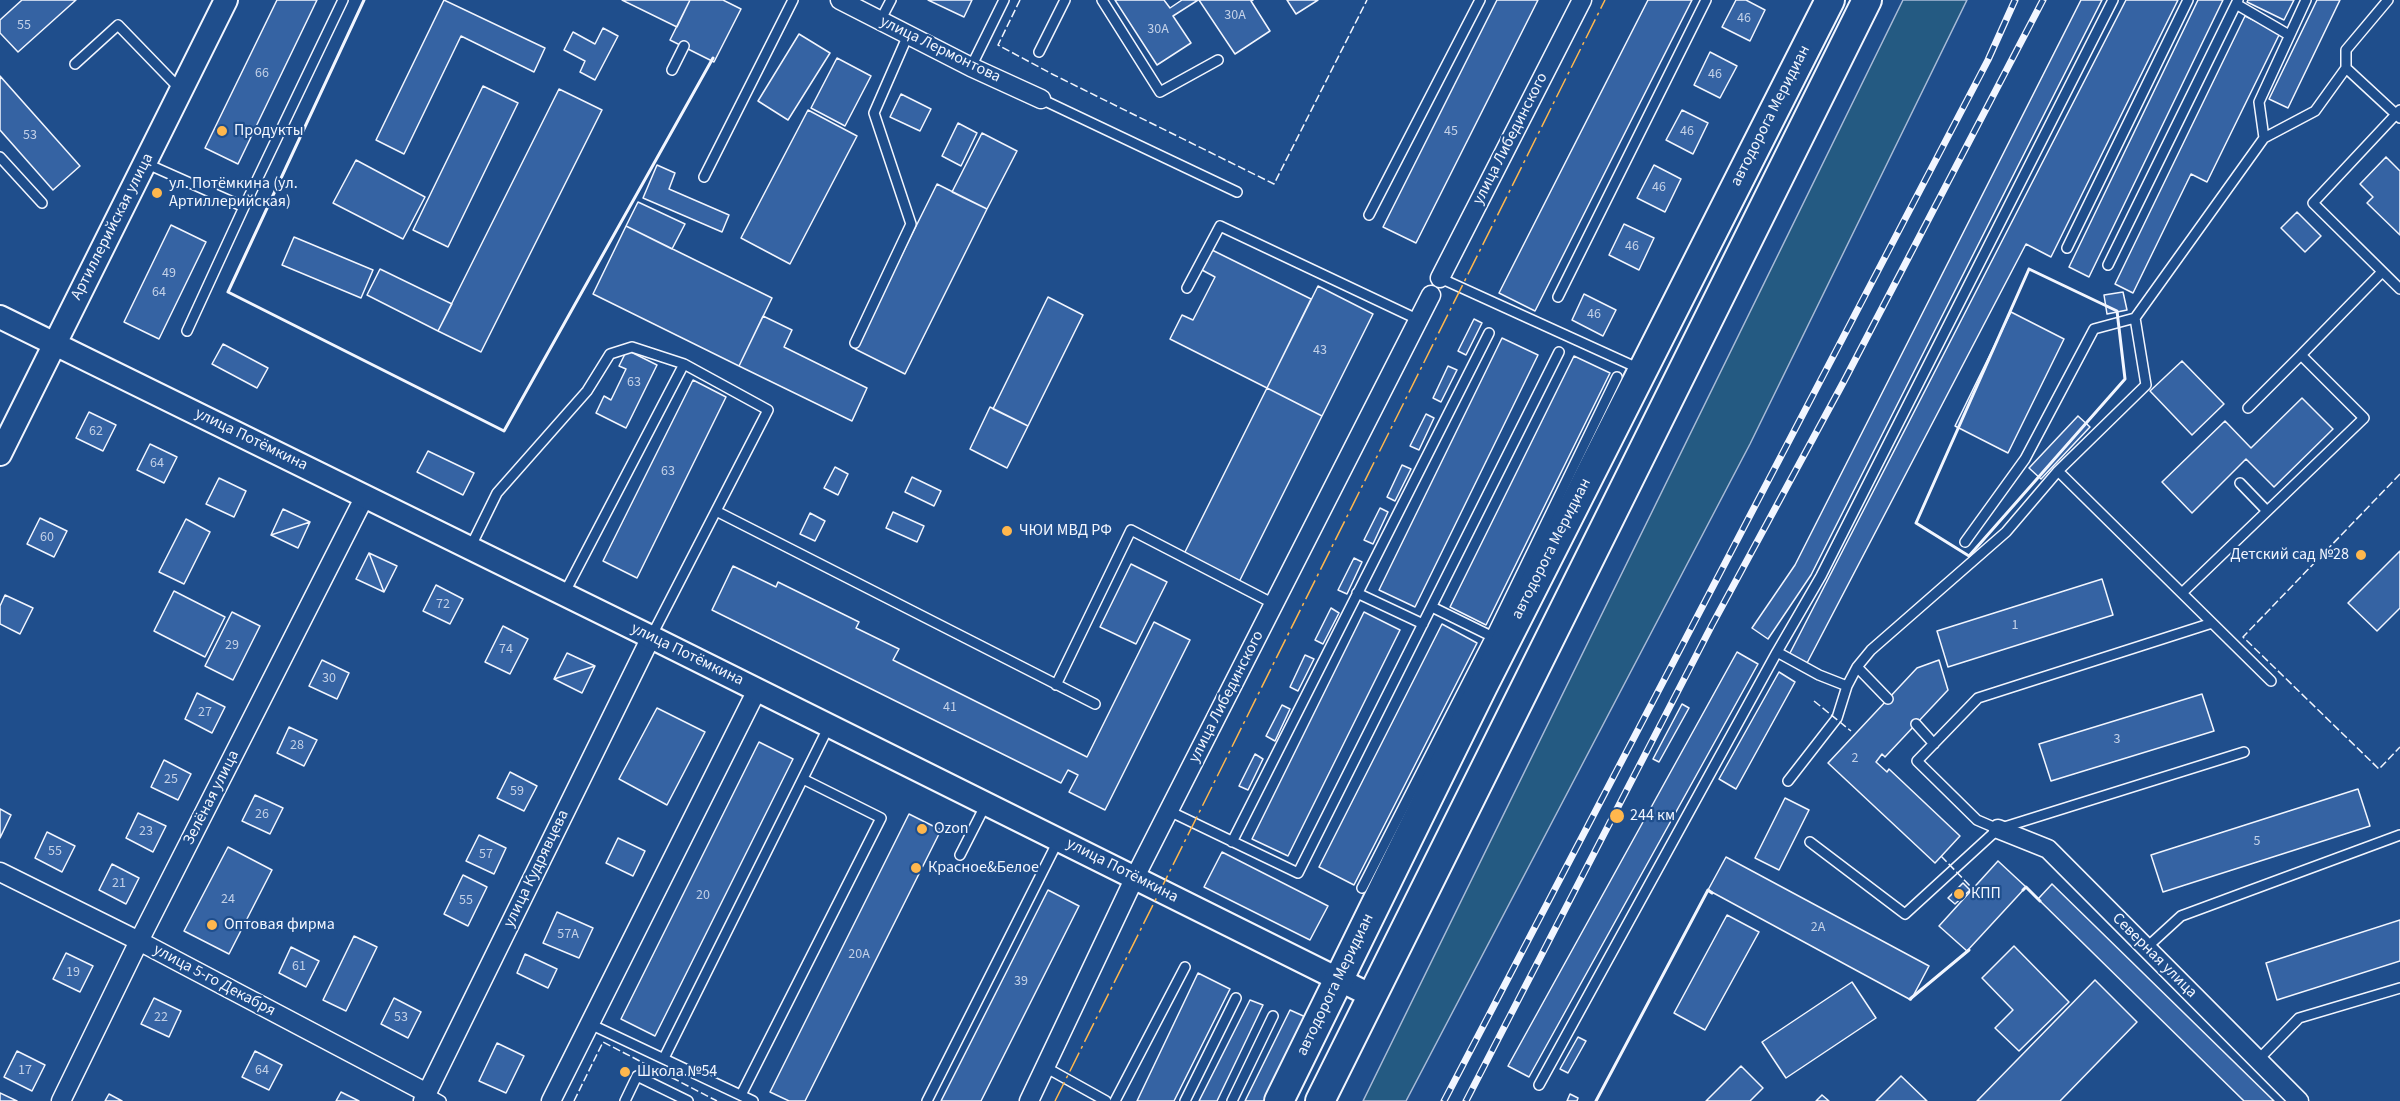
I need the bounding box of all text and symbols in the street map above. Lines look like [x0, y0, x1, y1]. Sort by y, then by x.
house number: 30А [1224, 8, 1246, 24]
house number: 46 [1737, 11, 1751, 27]
street label: улица Лермонтова [877, 12, 1003, 88]
house number: 55 [17, 18, 31, 34]
house number: 30А [1147, 22, 1169, 38]
street label: автодорога Меридиан [1727, 42, 1815, 190]
house number: 66 [255, 66, 269, 82]
house number: 46 [1708, 67, 1722, 83]
street label: улица Либединского [1469, 70, 1553, 208]
place label: Продукты [234, 121, 304, 141]
marker: Продукты [215, 124, 229, 138]
house number: 45 [1444, 124, 1458, 140]
house number: 46 [1680, 124, 1694, 140]
house number: 53 [23, 128, 37, 144]
street label: Артиллерийская улица [68, 150, 158, 304]
place label: ул. Потёмкина (ул. Артиллерийская) [169, 174, 298, 212]
house number: 46 [1652, 180, 1666, 196]
marker: ул. Потёмкина (ул. Артиллерийская) [150, 186, 164, 200]
house number: 46 [1625, 239, 1639, 255]
house number: 49 [162, 266, 176, 282]
house number: 64 [152, 285, 166, 301]
house number: 46 [1587, 307, 1601, 323]
house number: 43 [1313, 343, 1327, 359]
house number: 63 [627, 375, 641, 391]
street label: улица Потёмкина [191, 404, 311, 476]
house number: 62 [89, 424, 103, 440]
house number: 64 [150, 456, 164, 472]
house number: 63 [661, 464, 675, 480]
street label: автодорога Меридиан [1508, 475, 1596, 623]
place label: ЧЮИ МВД РФ [1019, 521, 1112, 541]
marker: ЧЮИ МВД РФ [1000, 524, 1014, 538]
house number: 60 [40, 530, 54, 546]
place label: Детский сад №28 [2230, 545, 2349, 565]
marker: Детский сад №28 [2354, 548, 2368, 562]
house number: 72 [436, 597, 450, 613]
house number: 1 [2012, 618, 2018, 634]
street label: улица Потёмкина [627, 619, 747, 691]
street label: улица Либединского [1185, 628, 1269, 766]
house number: 29 [225, 638, 239, 654]
house number: 74 [499, 642, 513, 658]
house number: 30 [322, 671, 336, 687]
house number: 41 [943, 700, 957, 716]
house number: 27 [198, 705, 212, 721]
house number: 3 [2114, 732, 2120, 748]
house number: 28 [290, 738, 304, 754]
street label: Зелёная улица [180, 747, 244, 849]
house number: 2 [1852, 751, 1858, 767]
house number: 25 [164, 772, 178, 788]
house number: 59 [510, 784, 524, 800]
place label: 244 км [1630, 806, 1675, 826]
house number: 26 [255, 807, 269, 823]
street label: улица Кудрявцева [500, 807, 574, 931]
marker: 244 км [1608, 807, 1626, 825]
place label: Ozon [934, 819, 969, 839]
marker: Ozon [915, 822, 929, 836]
house number: 23 [139, 824, 153, 840]
house number: 5 [2254, 834, 2260, 850]
street label: улица Потёмкина [1063, 835, 1181, 907]
house number: 55 [48, 844, 62, 860]
house number: 57 [479, 847, 493, 863]
place label: Красное&Белое [928, 858, 1039, 878]
marker: Красное&Белое [909, 861, 923, 875]
house number: 21 [112, 876, 126, 892]
place label: КПП [1971, 884, 2001, 904]
marker: КПП [1952, 887, 1966, 901]
house number: 20 [696, 888, 710, 904]
house number: 24 [221, 892, 235, 908]
house number: 55 [459, 893, 473, 909]
street label: Северная улица [2107, 909, 2201, 1003]
street label: автодорога Меридиан [1293, 911, 1379, 1059]
place label: Оптовая фирма [224, 915, 335, 935]
marker: Оптовая фирма [205, 918, 219, 932]
house number: 2А [1811, 920, 1825, 936]
house number: 57А [557, 927, 579, 943]
street label: улица 5-го Декабря [150, 941, 278, 1021]
house number: 20А [848, 947, 870, 963]
house number: 61 [292, 959, 306, 975]
house number: 19 [66, 965, 80, 981]
house number: 39 [1014, 974, 1028, 990]
house number: 22 [154, 1010, 168, 1026]
house number: 53 [394, 1010, 408, 1026]
place label: Школа №54 [637, 1062, 717, 1082]
house number: 17 [18, 1063, 32, 1079]
house number: 64 [255, 1063, 269, 1079]
marker: Школа №54 [618, 1065, 632, 1079]

